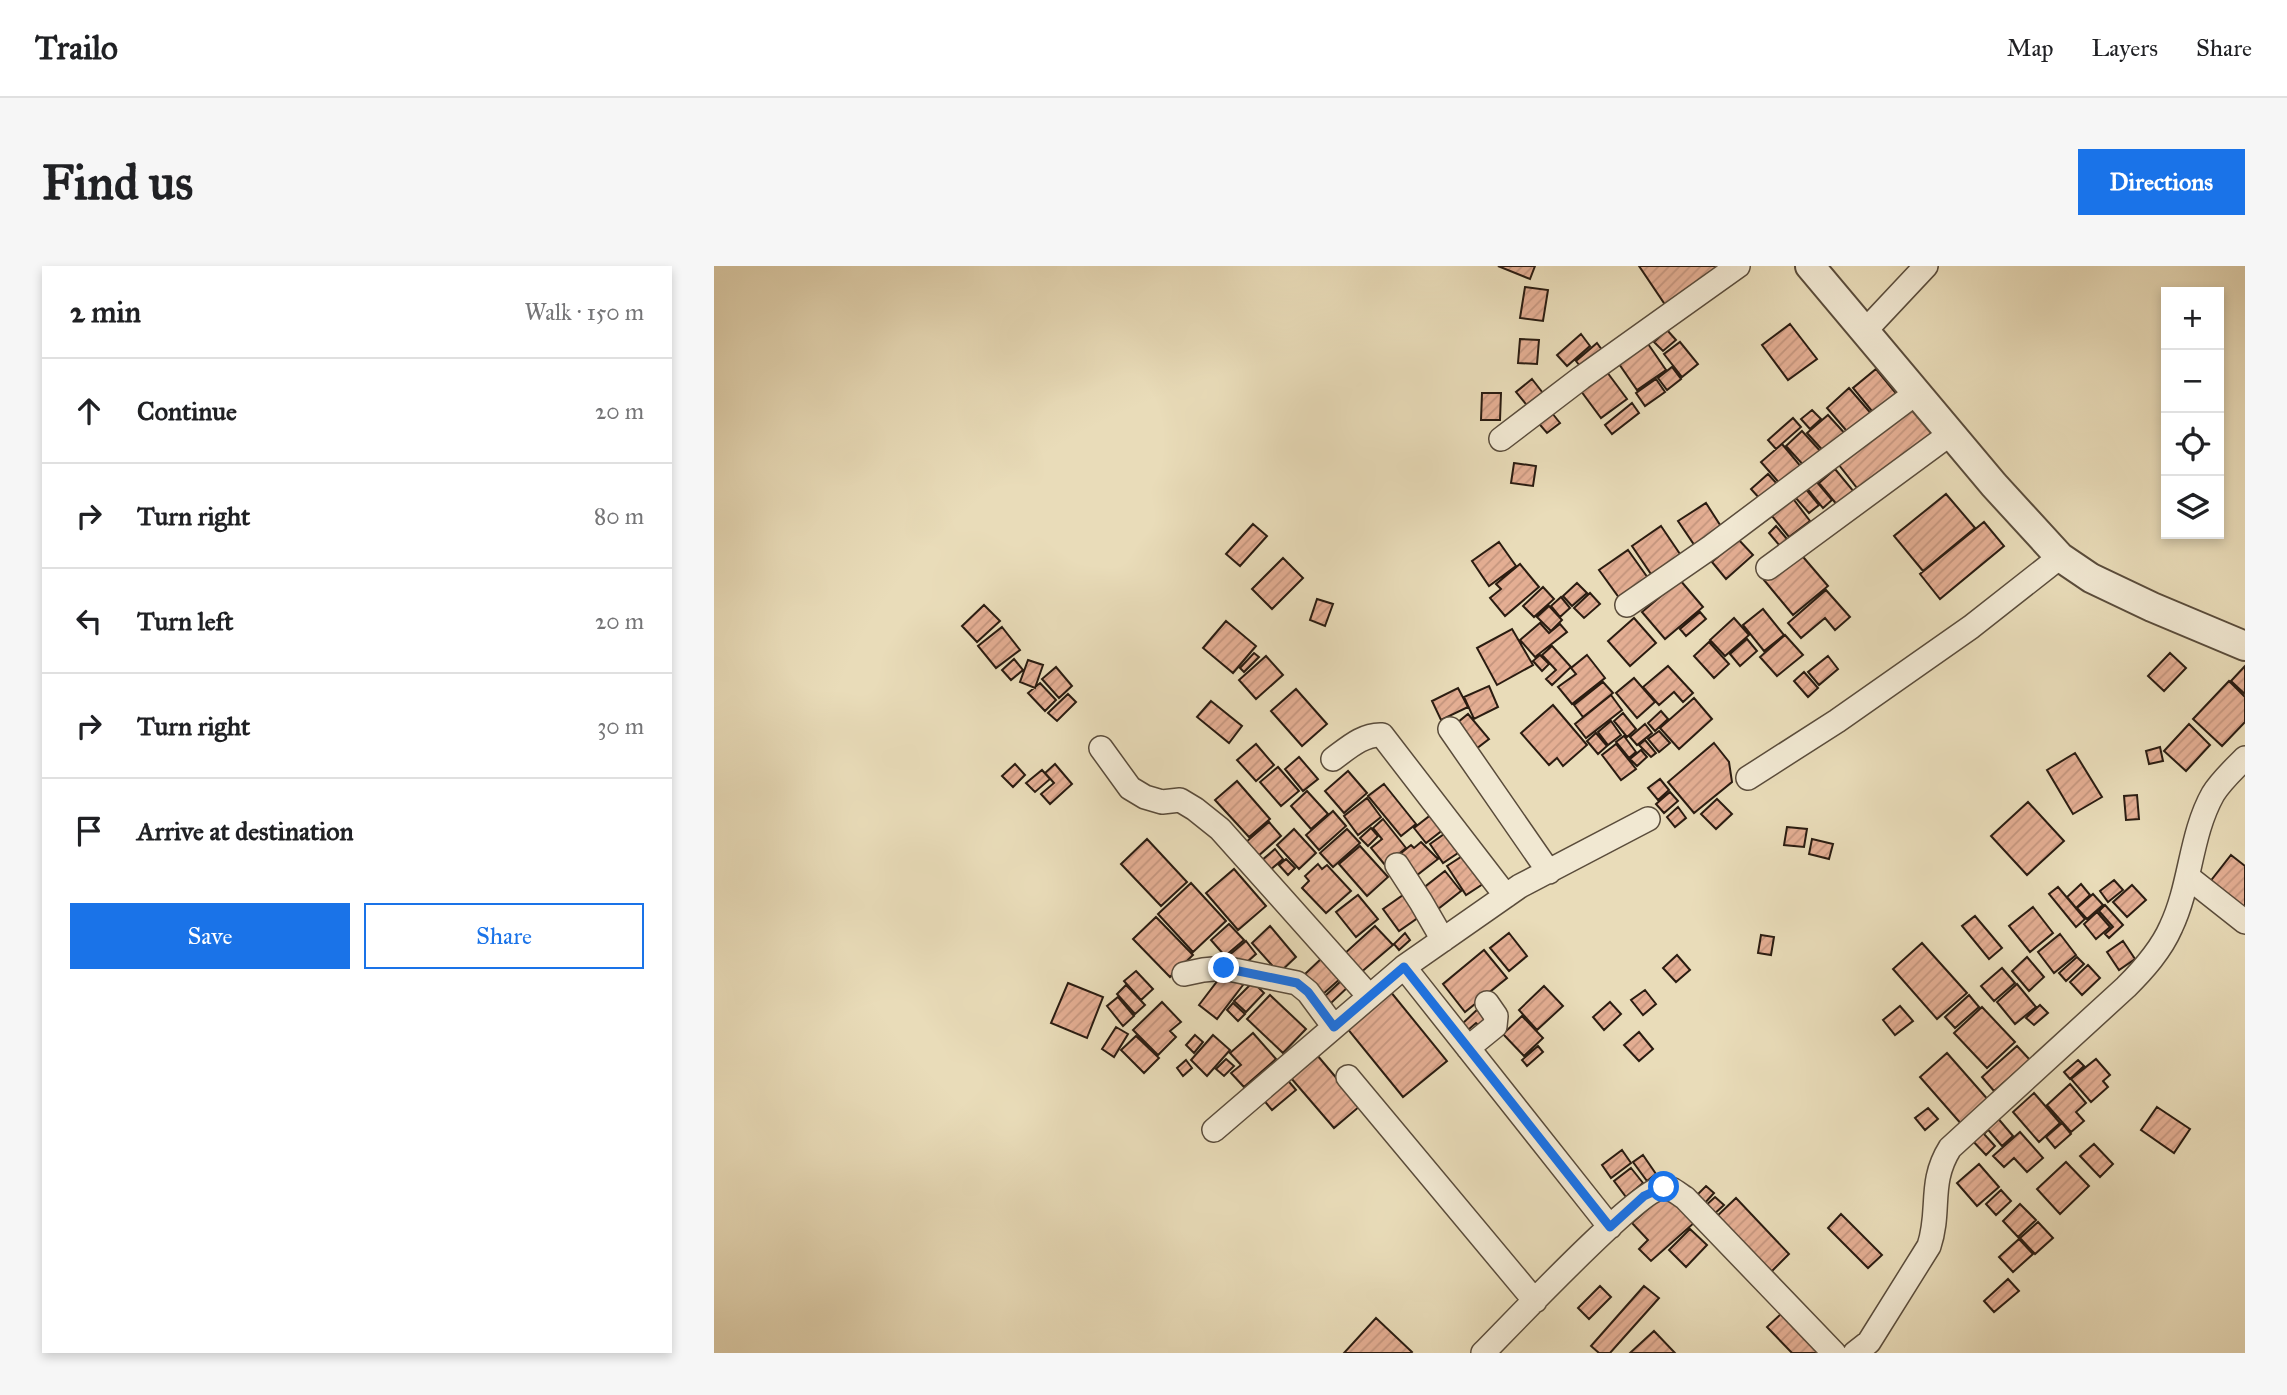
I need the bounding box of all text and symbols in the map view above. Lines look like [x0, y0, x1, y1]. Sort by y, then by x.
text: Trailo [35, 28, 118, 68]
text: Map [2007, 33, 2054, 63]
text: Layers [2092, 33, 2158, 63]
text: Share [2196, 33, 2252, 63]
button: Directions [2078, 149, 2245, 215]
text: Find us [42, 153, 193, 212]
map controls [2161, 287, 2224, 539]
button: + [2161, 287, 2224, 350]
text: 2 min [70, 294, 141, 330]
text: Walk · 150 m [524, 298, 644, 326]
button: − [2161, 350, 2224, 413]
icon: ahead [70, 392, 108, 430]
text: Continue [137, 395, 237, 427]
text: 20 m [595, 397, 644, 425]
button: locate [2161, 413, 2224, 476]
button: layers [2161, 476, 2224, 539]
icon: right [70, 497, 108, 535]
text: Turn right [137, 500, 250, 532]
text: 80 m [594, 502, 644, 530]
icon: left [70, 602, 108, 640]
text: Turn left [137, 605, 233, 637]
text: 20 m [595, 607, 644, 635]
icon: right [70, 707, 108, 745]
text: Turn right [137, 710, 250, 742]
text: 30 m [597, 712, 644, 740]
icon: arrive [70, 812, 108, 850]
text: Arrive at destination [137, 815, 354, 847]
button: Save [70, 903, 350, 969]
button: Share [364, 903, 644, 969]
route end [1208, 952, 1239, 983]
route start [1648, 1171, 1679, 1202]

